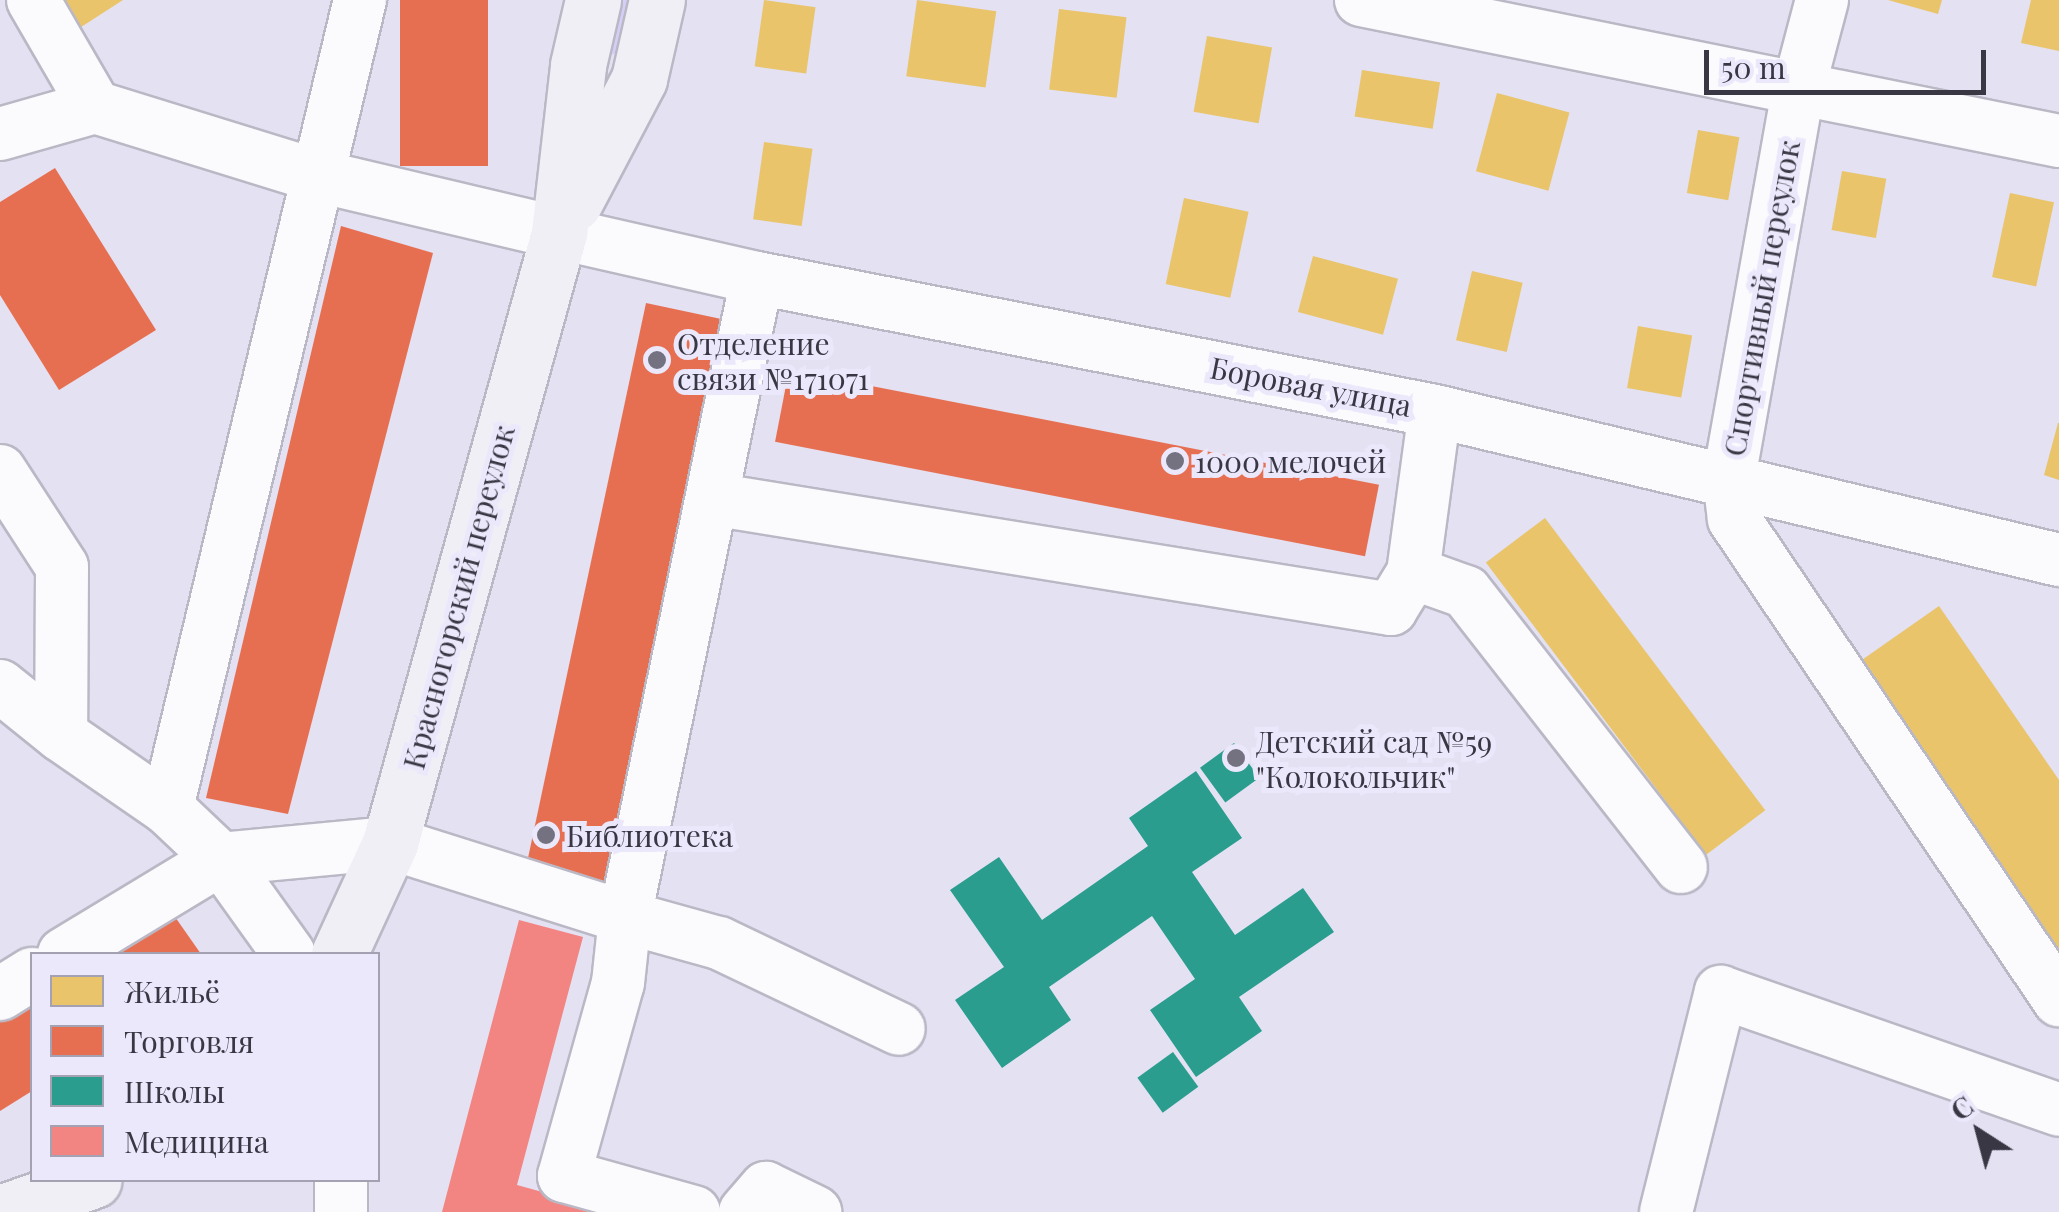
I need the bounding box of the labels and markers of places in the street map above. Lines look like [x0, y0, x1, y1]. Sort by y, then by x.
place label: Отделение связи №171071 [677, 325, 869, 396]
marker: Отделение связи №171071 [646, 349, 668, 371]
place label: 1000 мелочей [1195, 443, 1386, 479]
marker: 1000 мелочей [1164, 450, 1186, 472]
place label: Детский сад №59 "Колокольчик" [1256, 723, 1492, 794]
marker: Детский сад №59 "Колокольчик" [1225, 747, 1247, 769]
place label: Библиотека [566, 817, 733, 853]
marker: Библиотека [535, 824, 557, 846]

